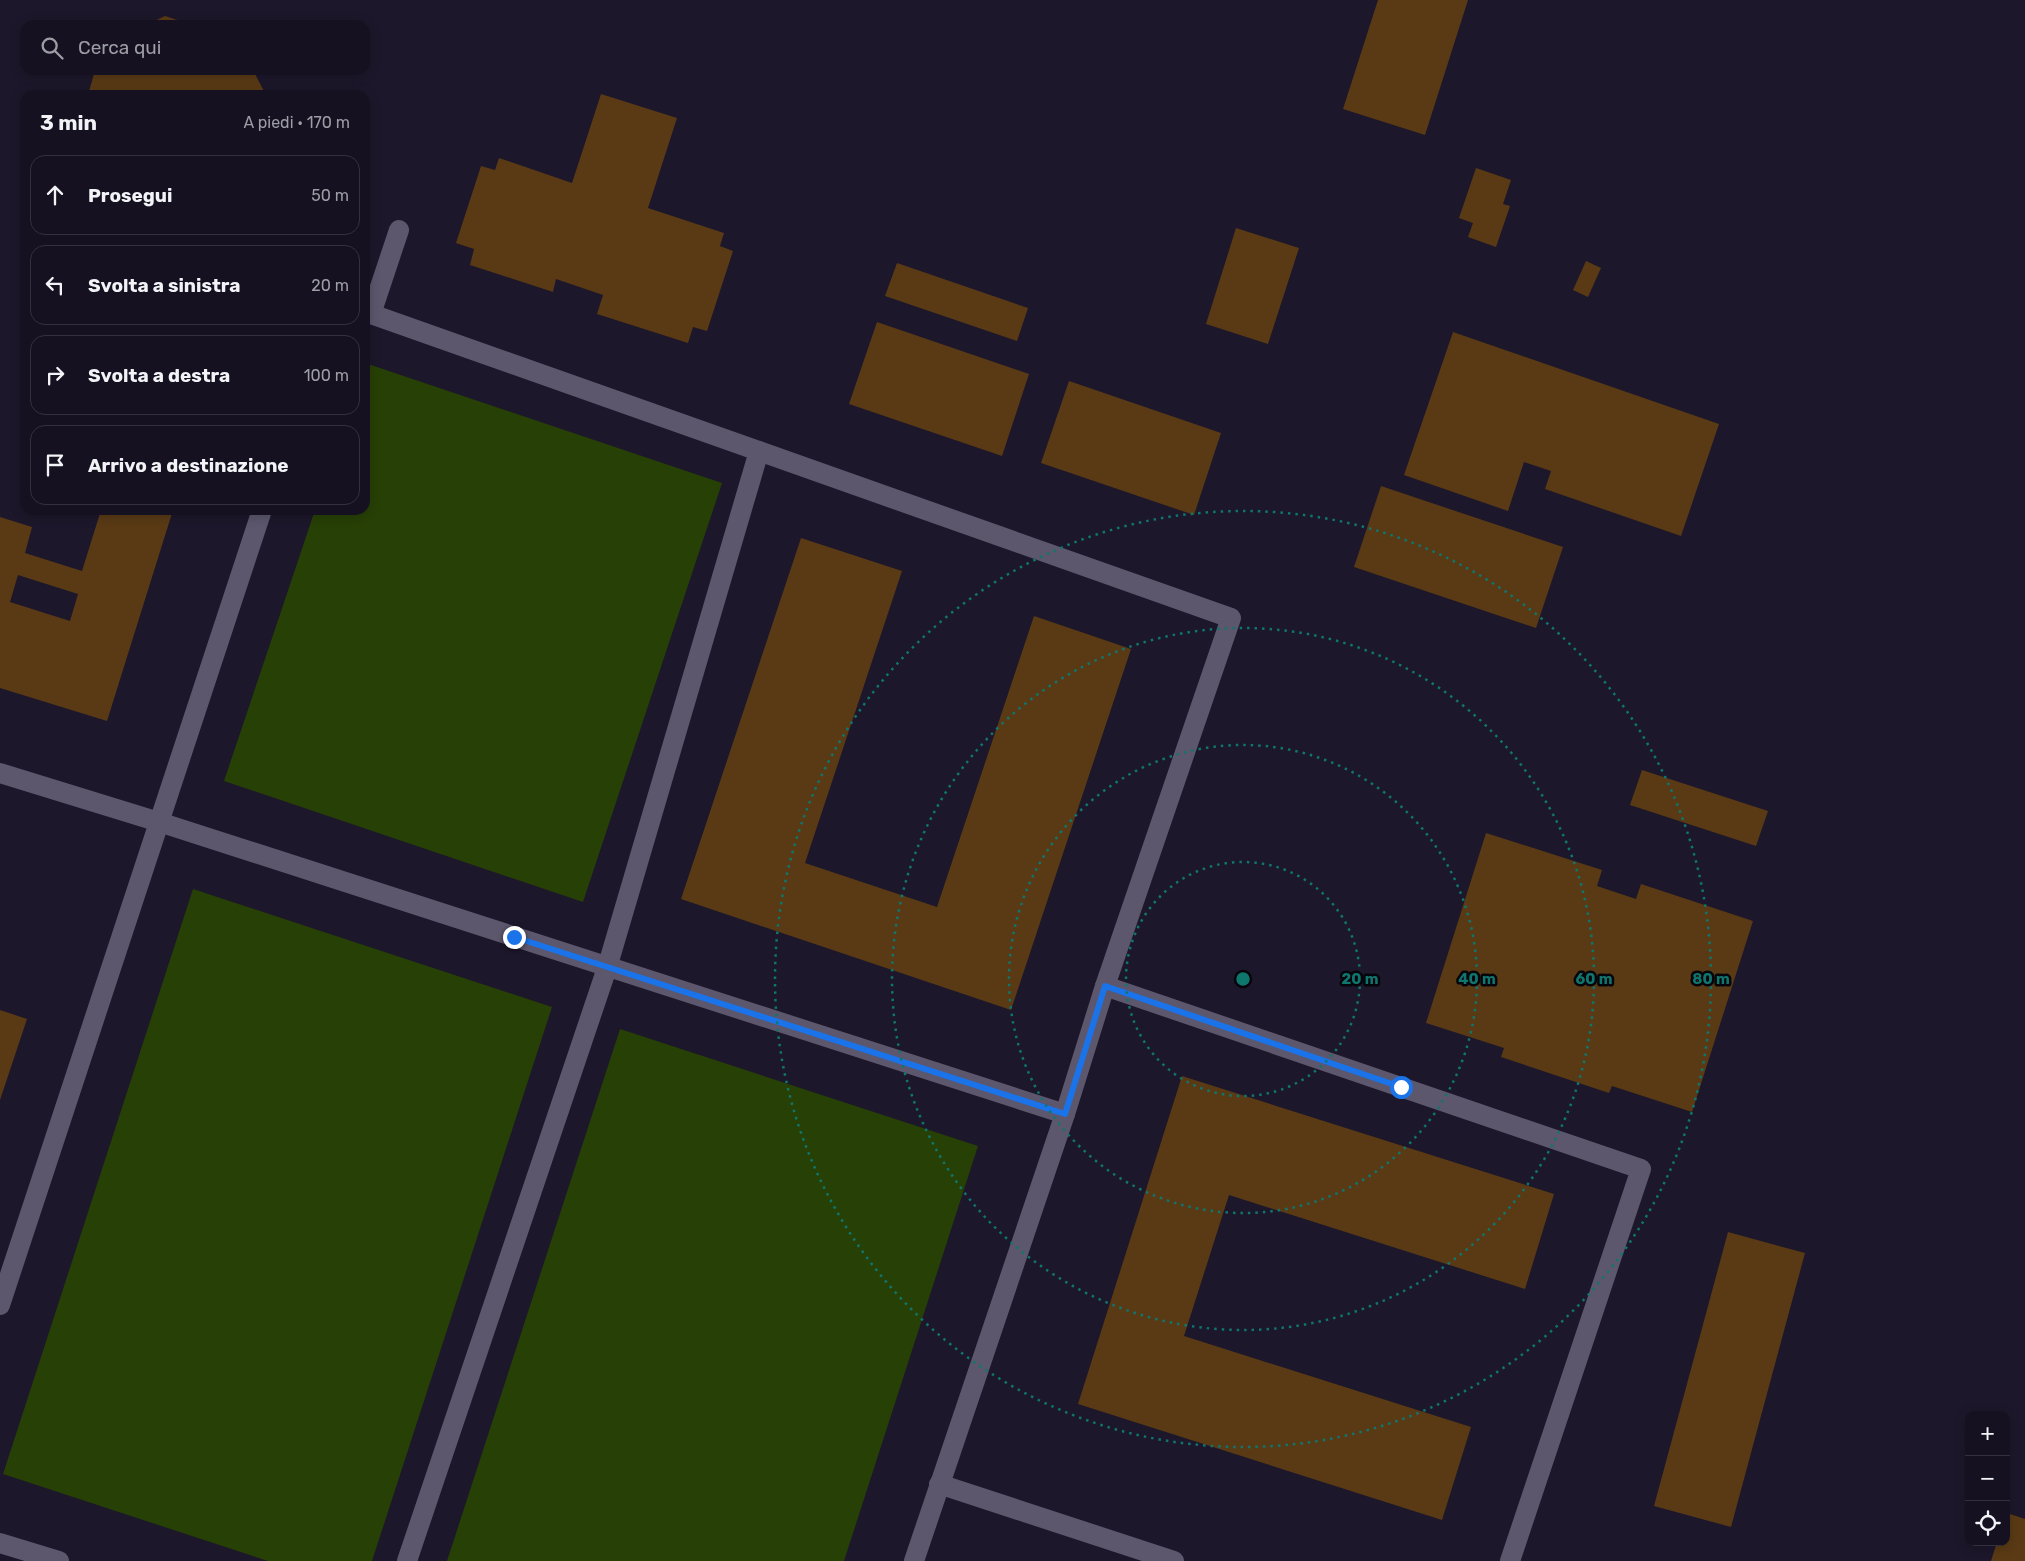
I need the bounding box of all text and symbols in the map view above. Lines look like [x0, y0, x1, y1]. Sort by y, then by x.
search box [20, 20, 370, 75]
icon: search [38, 34, 66, 62]
text: Cerca qui [78, 36, 161, 59]
text: 3 min [40, 110, 97, 135]
text: A piedi · 170 m [244, 113, 350, 132]
icon: ahead [41, 181, 69, 209]
text: Prosegui [88, 184, 172, 207]
text: 50 m [311, 186, 349, 205]
icon: left [41, 271, 69, 299]
text: Svolta a sinistra [88, 274, 241, 297]
text: 20 m [311, 276, 349, 295]
icon: right [41, 361, 69, 389]
text: Svolta a destra [88, 364, 230, 387]
text: 100 m [304, 366, 349, 385]
icon: arrive [41, 451, 69, 479]
text: Arrivo a destinazione [88, 454, 289, 477]
route end [503, 926, 526, 949]
centre of rings [1234, 970, 1252, 988]
text: 20 m [1342, 970, 1378, 988]
text: 40 m [1458, 970, 1496, 988]
text: 60 m [1576, 970, 1612, 988]
text: 80 m [1692, 970, 1730, 988]
route start [1390, 1076, 1413, 1099]
map controls [1965, 1411, 2010, 1546]
button: + [1965, 1411, 2010, 1456]
button: − [1965, 1456, 2010, 1501]
button: locate [1965, 1501, 2010, 1546]

